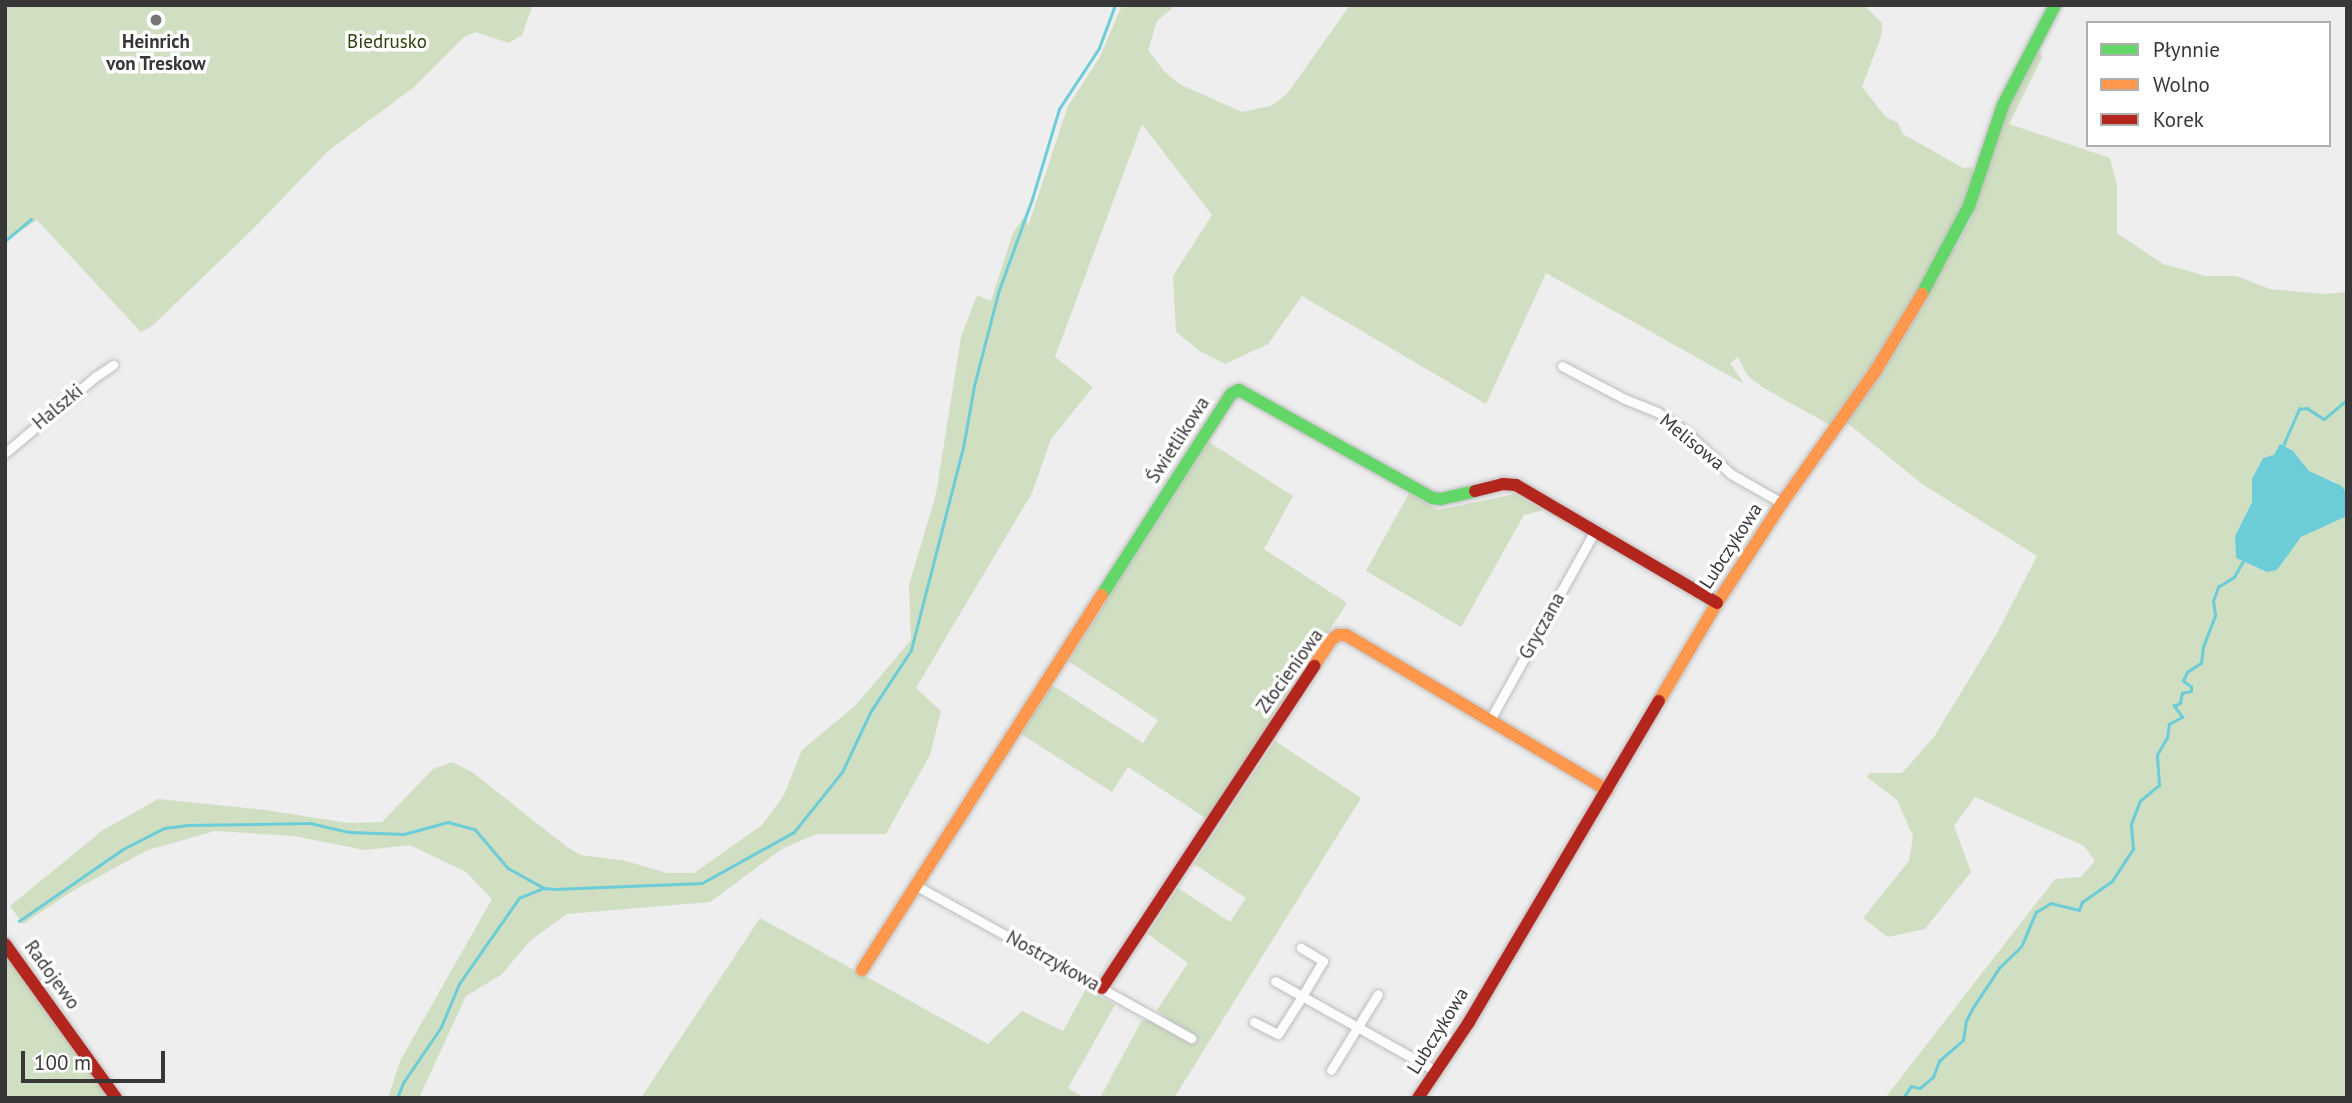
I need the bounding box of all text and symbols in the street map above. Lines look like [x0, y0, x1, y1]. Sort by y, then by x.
marker: Heinrich von Treskow [148, 12, 164, 28]
legend [2086, 21, 2331, 147]
place label: Heinrich von Treskow [106, 31, 206, 75]
park label: Biedrusko [347, 31, 427, 53]
text: Płynnie [2153, 36, 2220, 63]
text: Wolno [2153, 71, 2210, 98]
text: Korek [2153, 106, 2204, 133]
street label: Halszki [28, 379, 88, 435]
street label: Świetlikowa [1142, 393, 1214, 487]
street label: Melisowa [1655, 409, 1729, 475]
street label: Lubczykowa [1695, 499, 1767, 593]
street label: Gryczana [1514, 589, 1570, 663]
street label: Złocieniowa [1252, 625, 1328, 717]
street label: Nostrzykowa [1002, 926, 1104, 996]
street label: Radojewo [19, 936, 85, 1014]
street label: Lubczykowa [1402, 984, 1474, 1078]
scale bar [24, 1036, 168, 1080]
text: 100 m [34, 1049, 91, 1076]

